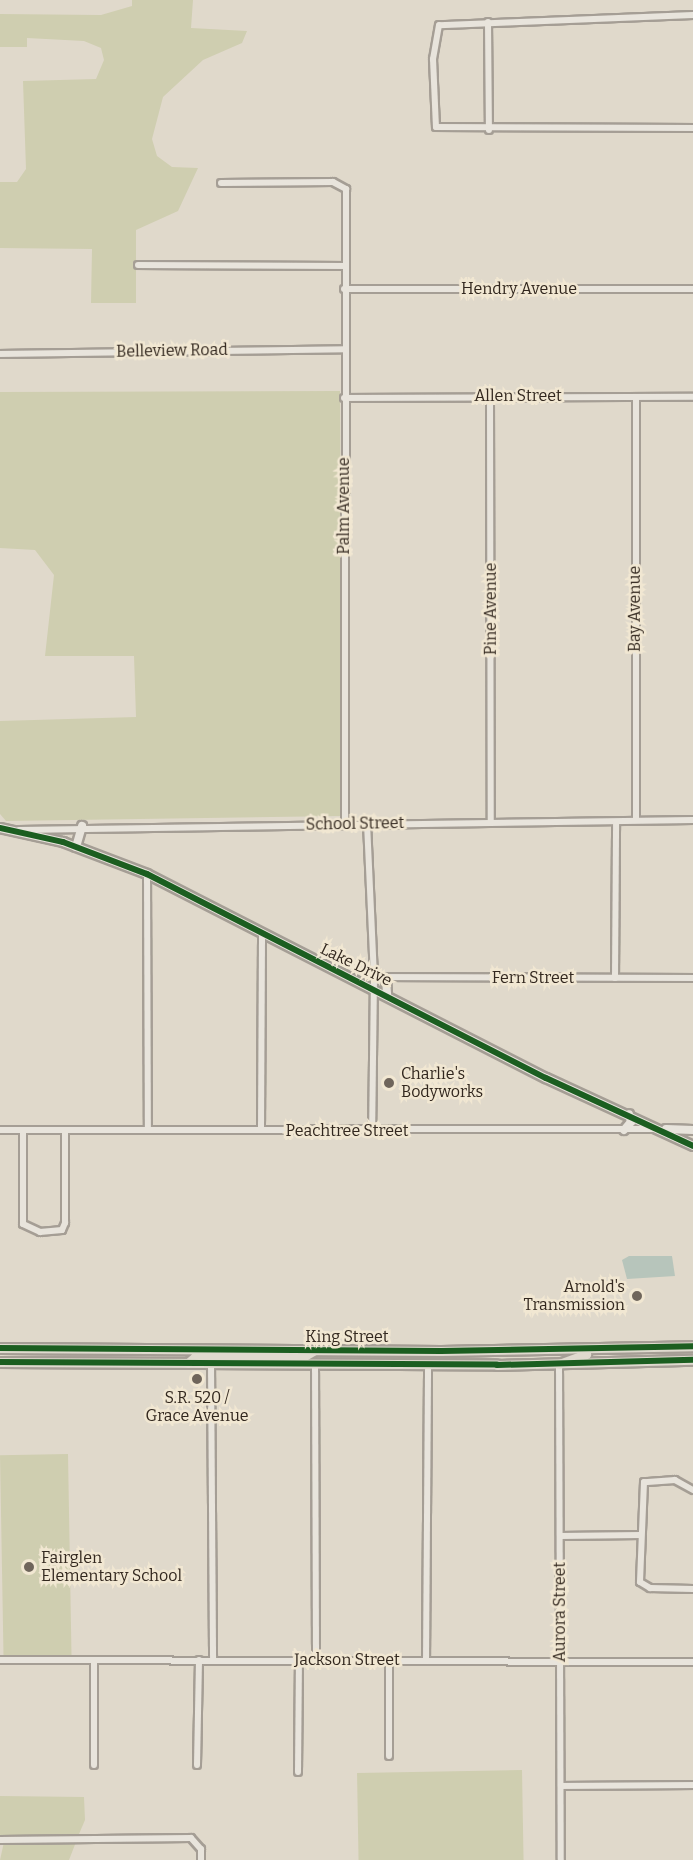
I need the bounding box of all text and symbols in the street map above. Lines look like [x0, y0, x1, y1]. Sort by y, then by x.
street label: Hendry Avenue [461, 279, 577, 299]
street label: Belleview Road [116, 340, 228, 362]
street label: Allen Street [474, 386, 562, 406]
street label: Palm Avenue [334, 457, 354, 555]
street label: Pine Avenue [481, 563, 501, 655]
street label: Bay Avenue [625, 566, 645, 652]
street label: School Street [306, 814, 404, 834]
street label: Lake Drive [317, 939, 395, 991]
street label: Fern Street [492, 968, 574, 988]
place label: Charlie's Bodyworks [401, 1064, 483, 1102]
marker: Charlie's Bodyworks [382, 1076, 396, 1090]
street label: Peachtree Street [285, 1121, 409, 1141]
place label: Arnold's Transmission [523, 1277, 625, 1315]
marker: Arnold's Transmission [630, 1289, 644, 1303]
street label: King Street [305, 1327, 389, 1347]
marker: S.R. 520 / Grace Avenue [190, 1372, 204, 1386]
place label: S.R. 520 / Grace Avenue [145, 1388, 249, 1426]
place label: Fairglen Elementary School [41, 1548, 182, 1586]
marker: Fairglen Elementary School [22, 1560, 36, 1574]
street label: Aurora Street [550, 1562, 570, 1662]
street label: Jackson Street [294, 1650, 400, 1670]

